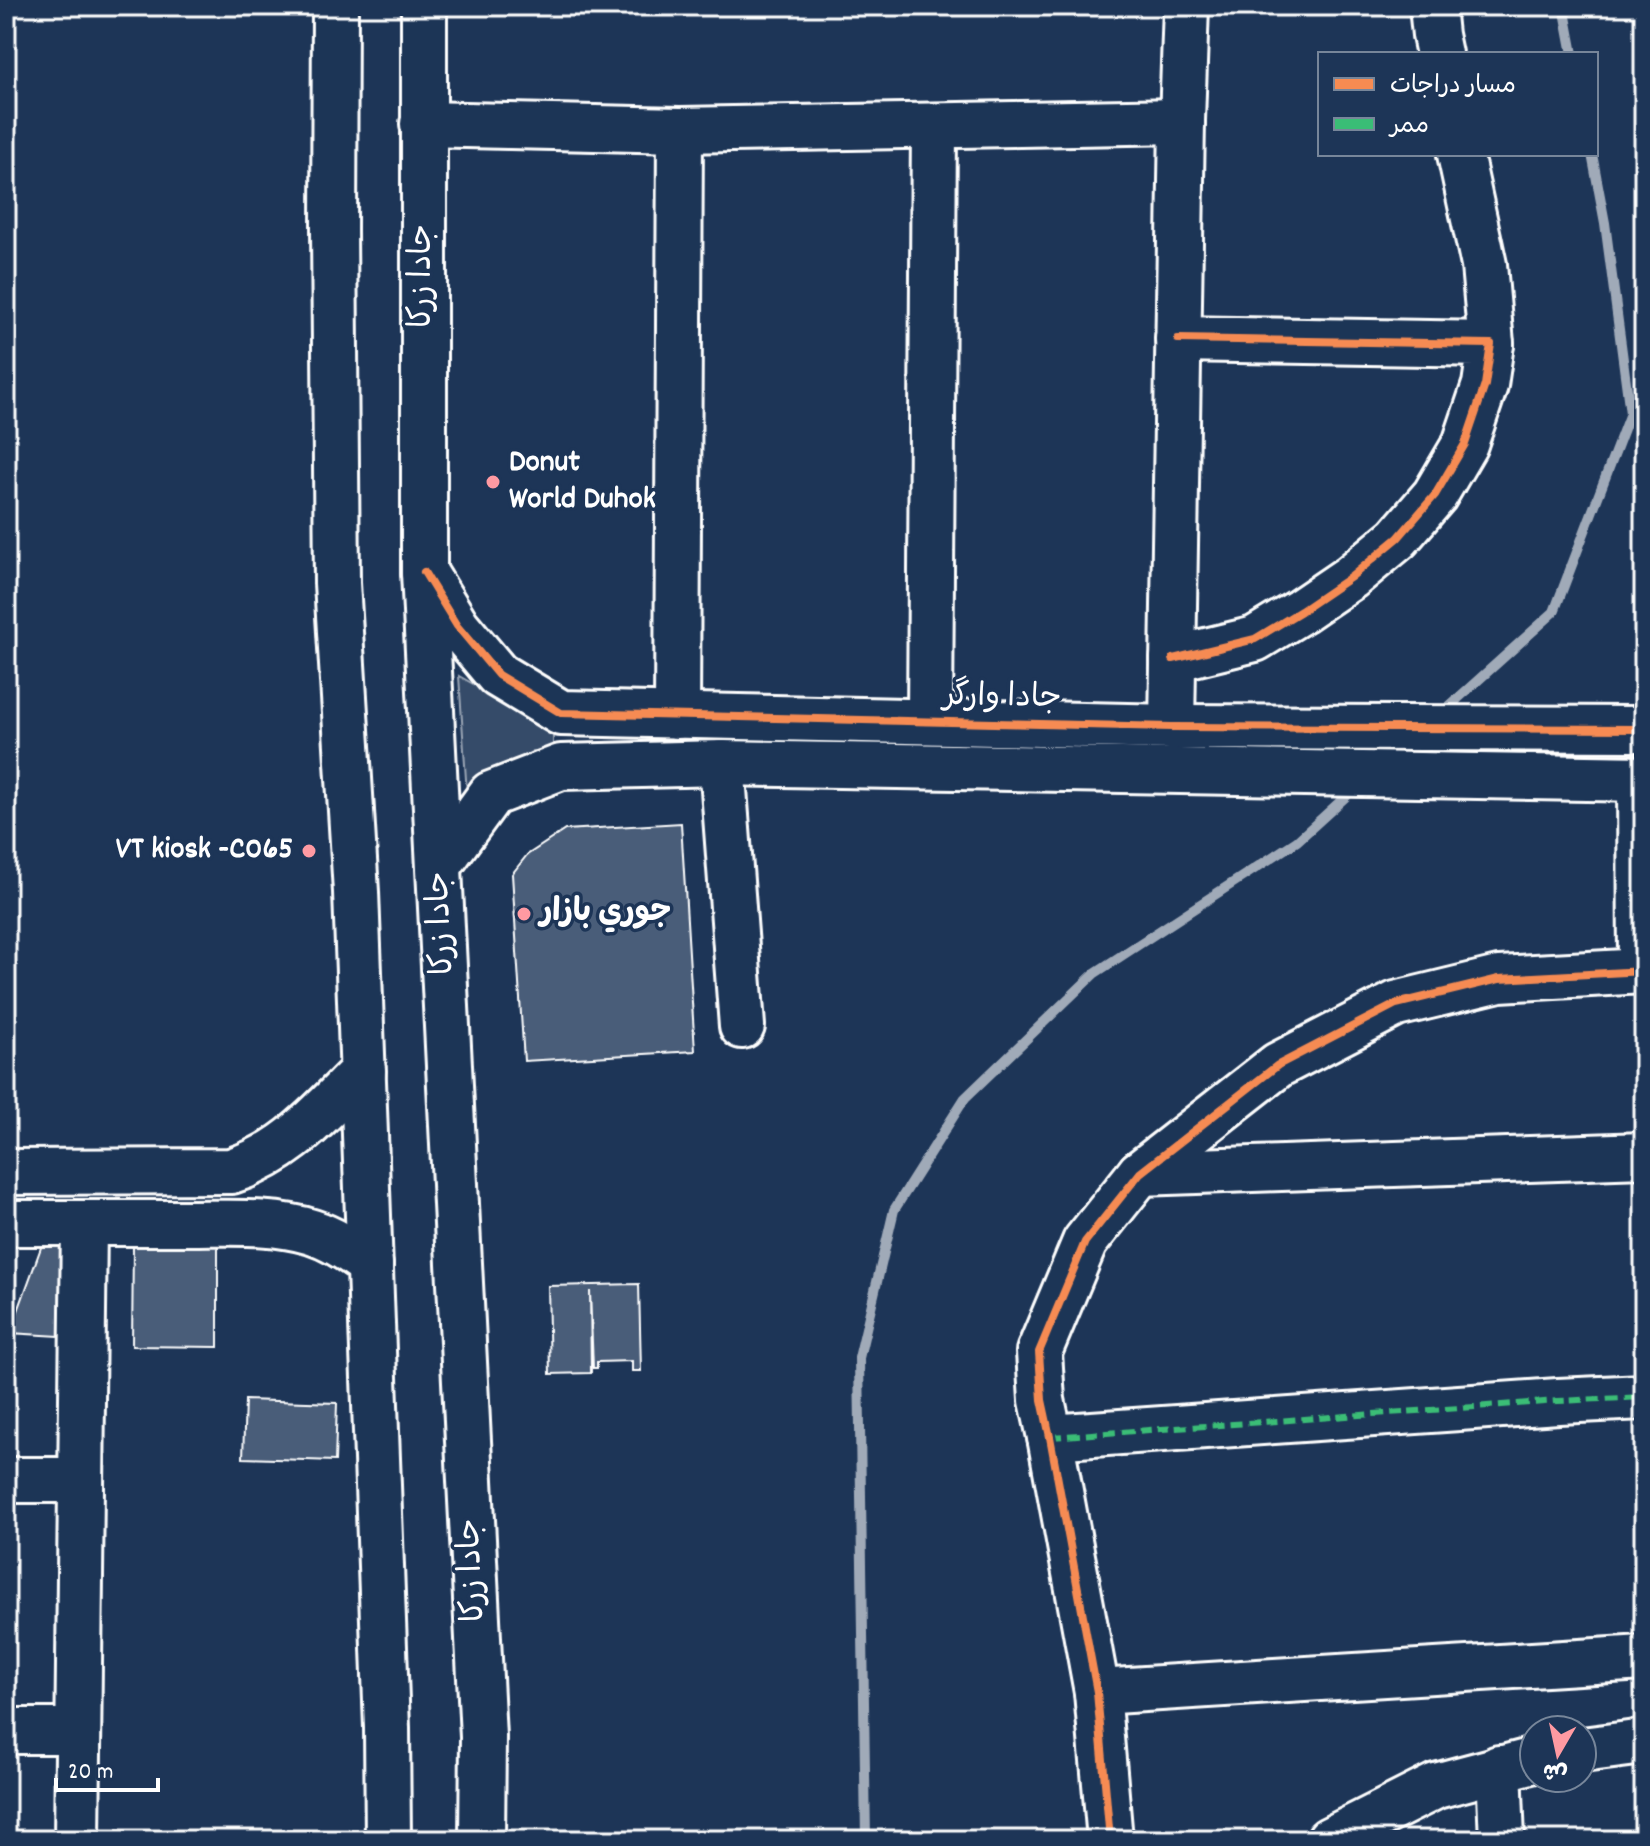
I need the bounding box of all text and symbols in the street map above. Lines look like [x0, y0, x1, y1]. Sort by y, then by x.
legend [1318, 52, 1598, 156]
text: مسار دراجات [1390, 70, 1516, 104]
text: ممر [1388, 110, 1429, 144]
street label: جادا زرکا [401, 224, 447, 328]
place label: Donut World Duhok [509, 441, 656, 524]
marker: Donut World Duhok [484, 473, 502, 491]
street label: جادا وارگر [939, 675, 1062, 723]
place label: VT kiosk -C065 [116, 828, 293, 874]
marker: VT kiosk -C065 [300, 842, 318, 860]
street label: جادا زرکا [417, 870, 469, 976]
place label: جوري بازار [537, 891, 671, 937]
marker: جوري بازار [515, 905, 533, 923]
street label: جادا زرکا [448, 1517, 500, 1623]
north arrow [1518, 1714, 1598, 1794]
scale bar [56, 1742, 158, 1792]
text: ش [1541, 1753, 1570, 1787]
text: 20 m [68, 1756, 114, 1790]

